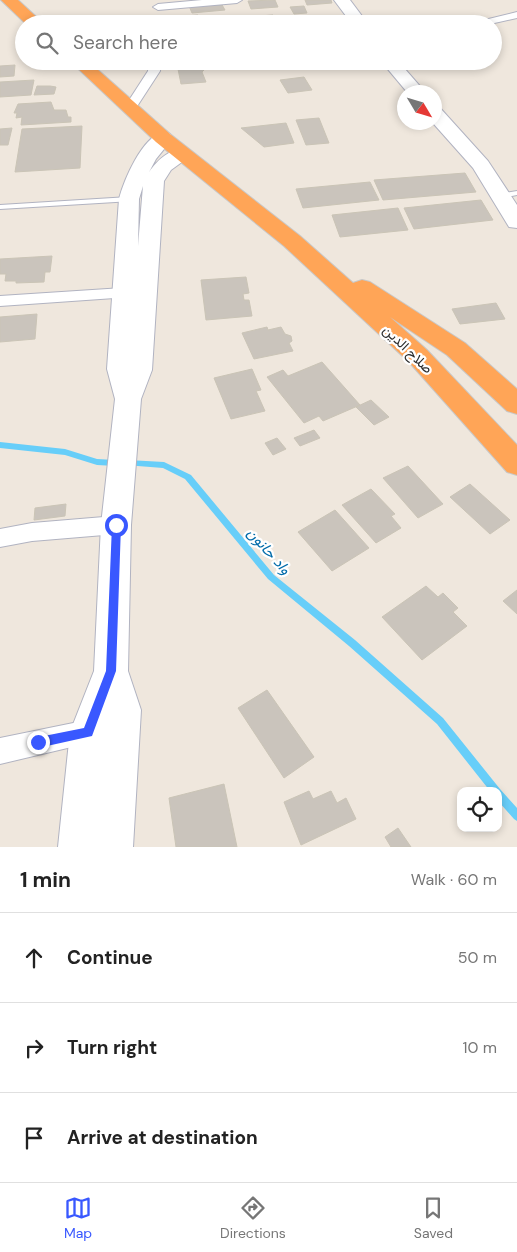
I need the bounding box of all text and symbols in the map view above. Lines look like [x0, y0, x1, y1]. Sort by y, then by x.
search box [15, 15, 502, 70]
icon: search [33, 29, 61, 57]
text: Search here [73, 30, 178, 55]
north arrow [397, 85, 442, 130]
street label: صلاح الدين [378, 321, 437, 379]
route start [105, 514, 128, 537]
water label: واد حانون [243, 523, 296, 579]
route end [27, 731, 50, 754]
map controls [457, 787, 502, 832]
button: locate [457, 787, 502, 832]
text: 1 min [20, 866, 71, 894]
text: Walk · 60 m [411, 869, 497, 890]
icon: ahead [20, 944, 48, 972]
text: Continue [67, 945, 153, 970]
text: 50 m [458, 947, 497, 968]
icon: right [20, 1034, 48, 1062]
text: Turn right [67, 1035, 157, 1060]
text: 10 m [463, 1037, 497, 1058]
icon: arrive [20, 1124, 48, 1152]
text: Arrive at destination [67, 1125, 258, 1150]
tab: Map [64, 1194, 92, 1242]
tab: Directions [220, 1194, 286, 1242]
tab: Saved [414, 1194, 453, 1242]

